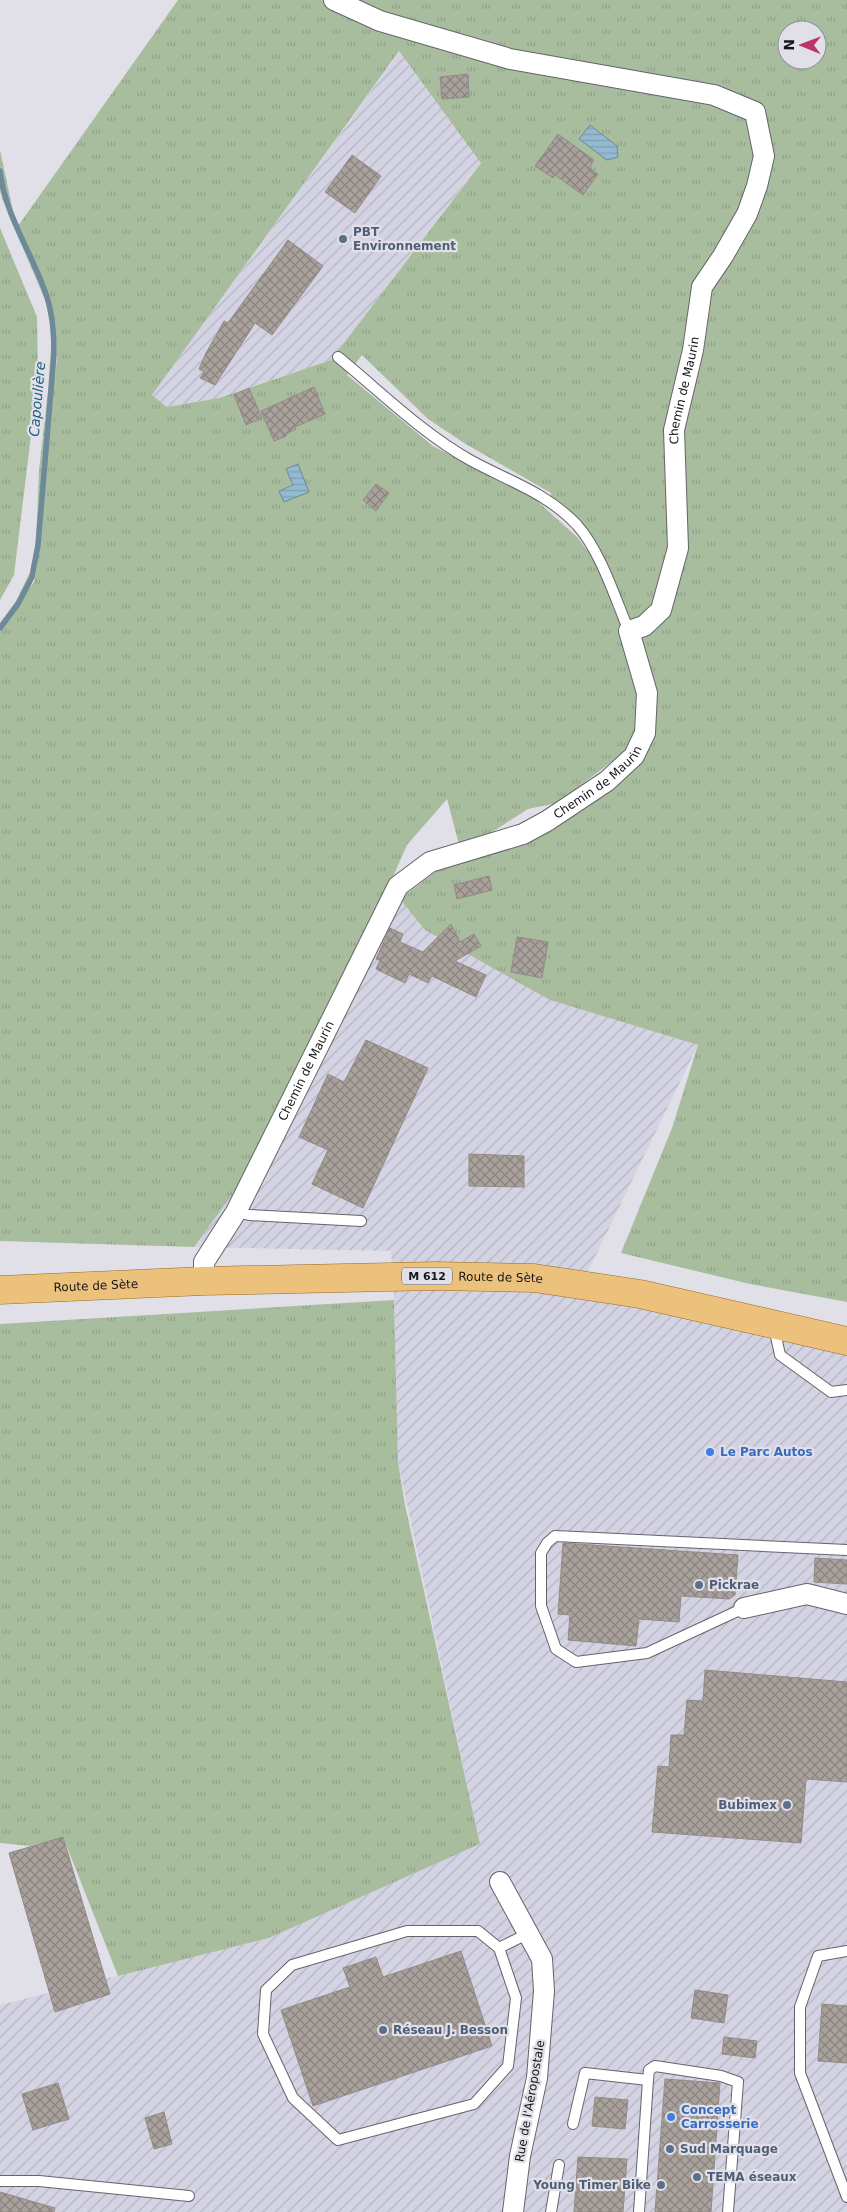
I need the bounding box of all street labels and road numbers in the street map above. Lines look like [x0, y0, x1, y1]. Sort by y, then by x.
street label: Chemin de Maurin [667, 336, 702, 445]
street label: Chemin de Maurin [551, 744, 645, 822]
street label: Chemin de Maurin [275, 1018, 337, 1123]
road number: M 612 [402, 1268, 452, 1284]
street label: Route de Sète [458, 1269, 544, 1286]
street label: Route de Sète [53, 1277, 139, 1295]
street label: Rue de l'Aéropostale [512, 2039, 548, 2163]

